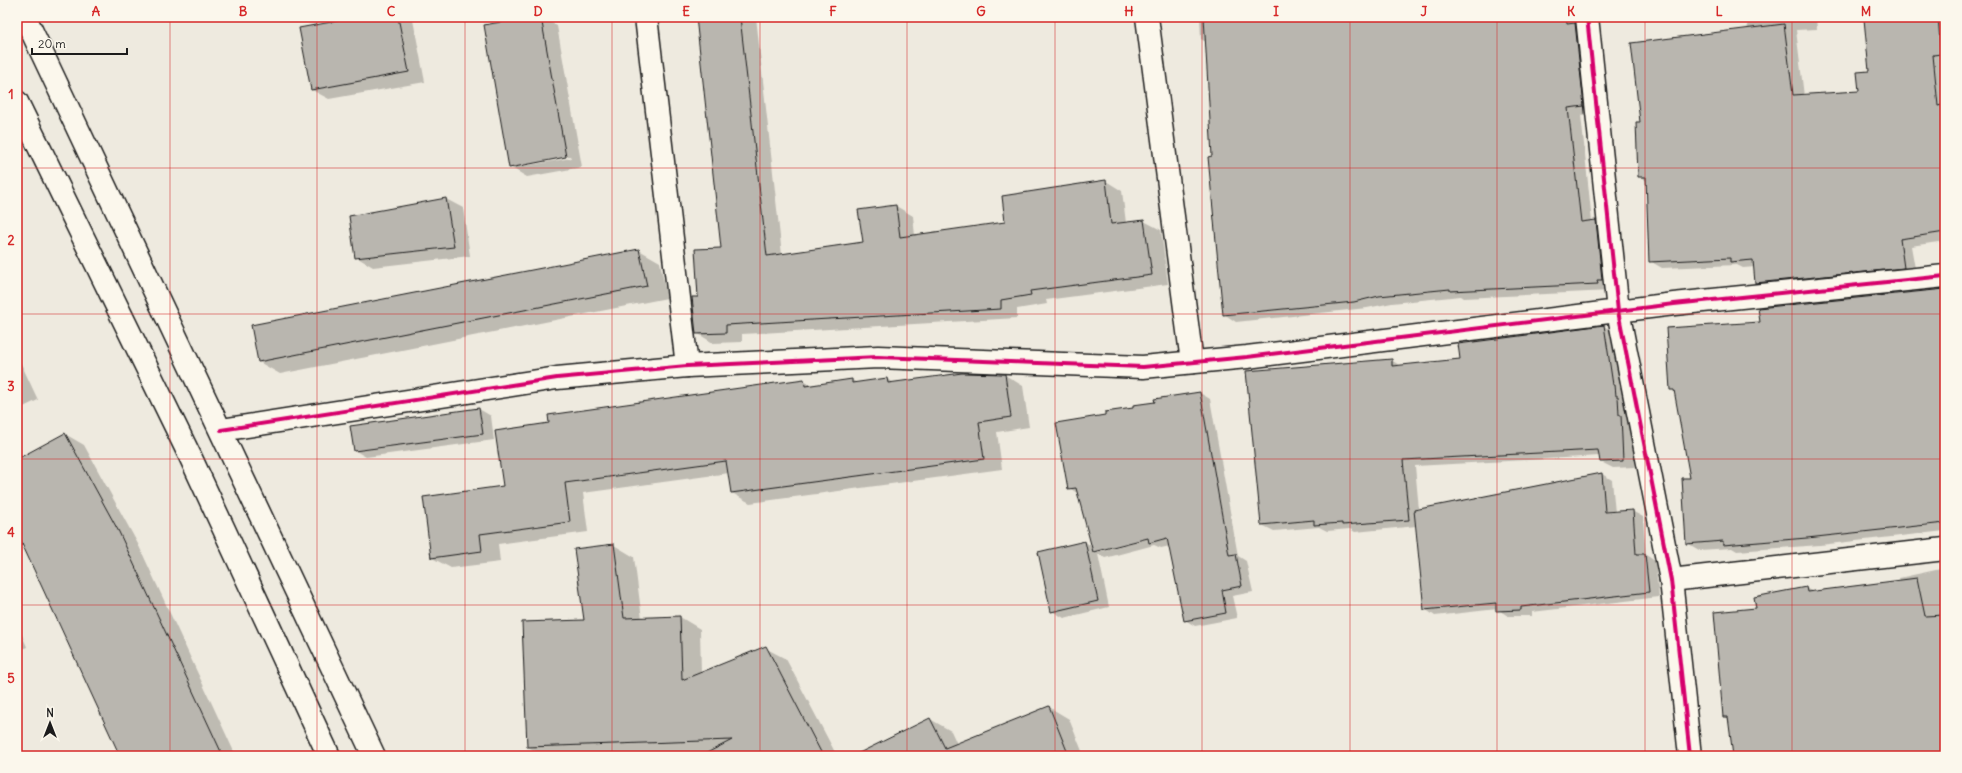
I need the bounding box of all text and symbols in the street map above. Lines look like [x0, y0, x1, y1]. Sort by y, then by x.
text: A [92, 3, 101, 20]
text: B [239, 3, 248, 20]
text: C [387, 3, 396, 20]
text: D [533, 3, 543, 20]
text: E [682, 3, 690, 20]
text: F [829, 3, 837, 20]
text: G [976, 3, 986, 20]
text: H [1124, 3, 1134, 20]
text: I [1273, 3, 1279, 20]
text: J [1421, 3, 1428, 20]
text: K [1567, 3, 1576, 20]
text: L [1715, 3, 1723, 20]
text: M [1861, 3, 1871, 20]
scale bar [32, 30, 127, 56]
text: 20 m [38, 36, 66, 51]
text: 1 [8, 86, 14, 103]
text: 2 [7, 232, 15, 249]
text: 3 [7, 378, 15, 395]
text: 4 [7, 524, 15, 541]
text: 5 [7, 670, 15, 687]
north arrow [30, 703, 70, 743]
text: N [46, 706, 54, 720]

